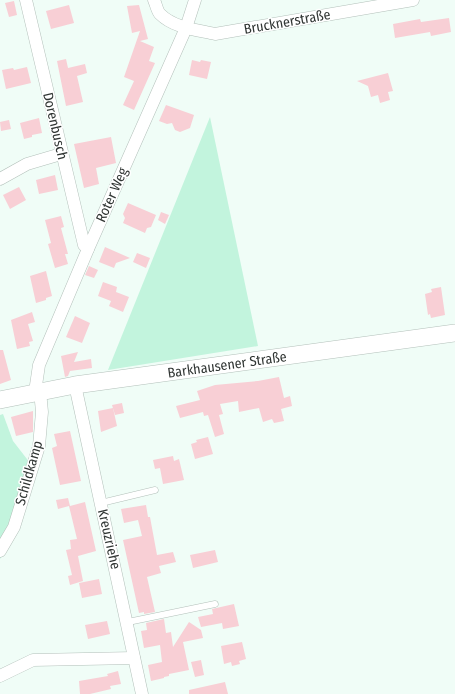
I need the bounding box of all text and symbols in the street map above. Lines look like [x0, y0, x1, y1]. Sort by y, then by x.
street label: Brucknerstraße [242, 6, 332, 38]
street label: Dorenbusch [39, 91, 71, 161]
street label: Roter Weg [92, 165, 132, 225]
street label: Barkhausener Straße [166, 348, 288, 382]
street label: Schildkamp [12, 439, 46, 507]
street label: Kreuzriehe [94, 507, 124, 571]

